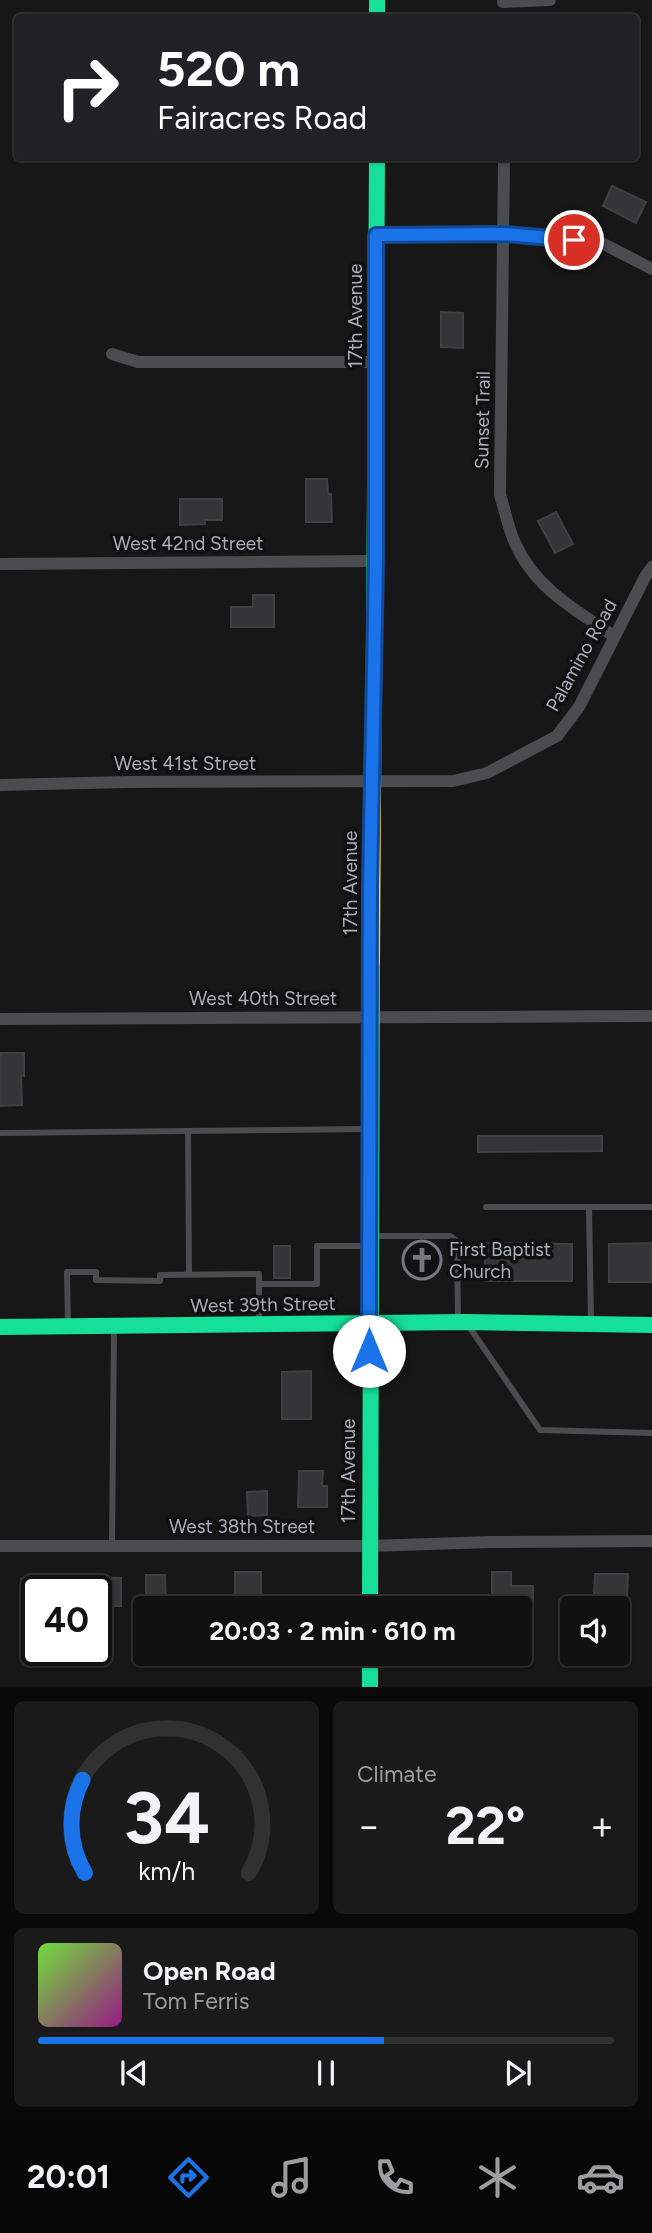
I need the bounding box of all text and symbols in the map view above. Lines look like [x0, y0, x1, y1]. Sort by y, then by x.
text: 520 m [157, 39, 300, 98]
icon: right [42, 42, 133, 133]
text: Fairacres Road [157, 99, 367, 137]
pin [544, 210, 604, 270]
icon: arrive [555, 221, 593, 259]
street label: 17th Avenue [344, 264, 367, 368]
street label: Sunset Trail [470, 371, 495, 469]
street label: West 42nd Street [113, 532, 263, 555]
street label: Palamino Road [541, 595, 622, 715]
street label: West 41st Street [114, 752, 256, 775]
street label: 17th Avenue [339, 831, 362, 935]
street label: West 40th Street [189, 987, 337, 1010]
place label: First Baptist Church [449, 1238, 551, 1283]
church icon: First Baptist Church [401, 1239, 443, 1281]
street label: West 39th Street [190, 1292, 336, 1317]
position arrow [332, 1314, 406, 1388]
street label: 17th Avenue [337, 1419, 360, 1523]
street label: West 38th Street [169, 1515, 315, 1538]
speed limit sign: 40 [21, 1575, 112, 1666]
map controls [560, 1596, 630, 1666]
button: sound [560, 1596, 630, 1666]
text: 20:03 · 2 min · 610 m [209, 1615, 456, 1647]
text: Climate [357, 1760, 436, 1788]
text: 34 [123, 1775, 210, 1862]
text: 22° [446, 1795, 525, 1857]
text: − [357, 1803, 381, 1849]
text: + [590, 1803, 614, 1849]
text: km/h [138, 1856, 195, 1886]
text: Open Road [143, 1955, 276, 1987]
text: Tom Ferris [143, 1987, 249, 2015]
icon: previous [115, 2054, 153, 2092]
icon: pause [307, 2054, 345, 2092]
icon: next [499, 2054, 537, 2092]
icon: directions [164, 2153, 213, 2202]
icon: music [267, 2153, 316, 2202]
icon: phone [370, 2153, 419, 2202]
icon: climate [473, 2153, 522, 2202]
icon: car [576, 2153, 625, 2202]
text: 20:01 [27, 2158, 110, 2196]

